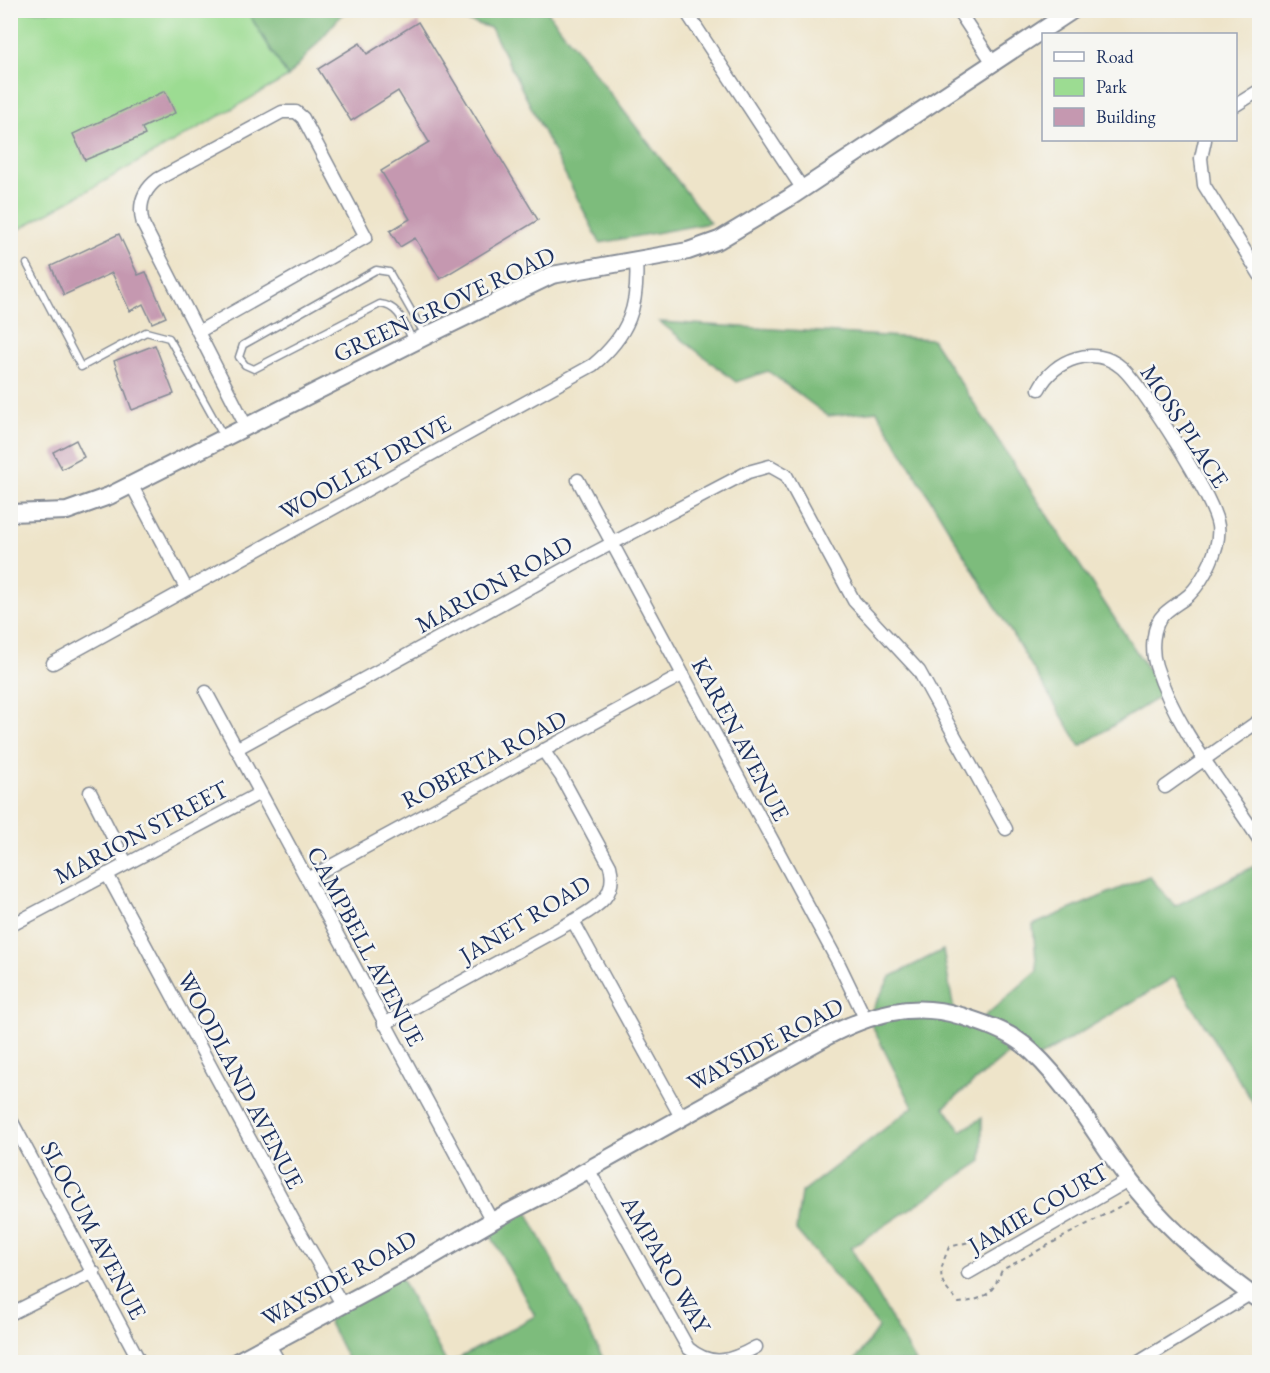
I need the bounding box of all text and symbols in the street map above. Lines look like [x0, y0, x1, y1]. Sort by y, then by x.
legend [1042, 33, 1237, 141]
text: Road [1096, 45, 1135, 68]
text: Park [1096, 75, 1127, 98]
text: Building [1096, 105, 1156, 128]
street label: GREEN GROVE ROAD [328, 239, 560, 369]
street label: MOSS PLACE [1134, 359, 1236, 493]
street label: WOOLLEY DRIVE [274, 407, 456, 527]
street label: MARION ROAD [410, 528, 578, 640]
street label: KAREN AVENUE [685, 652, 797, 826]
street label: ROBERTA ROAD [396, 702, 572, 816]
street label: MARION STREET [48, 773, 234, 891]
street label: CAMPBELL AVENUE [300, 841, 432, 1051]
street label: JANET ROAD [452, 868, 596, 971]
street label: WOODLAND AVENUE [171, 966, 311, 1194]
street label: WAYSIDE ROAD [681, 990, 849, 1098]
street label: SLOCUM AVENUE [34, 1135, 154, 1325]
street label: JAMIE COURT [961, 1155, 1114, 1262]
street label: AMPARO WAY [614, 1189, 718, 1339]
street label: WAYSIDE ROAD [256, 1223, 422, 1333]

